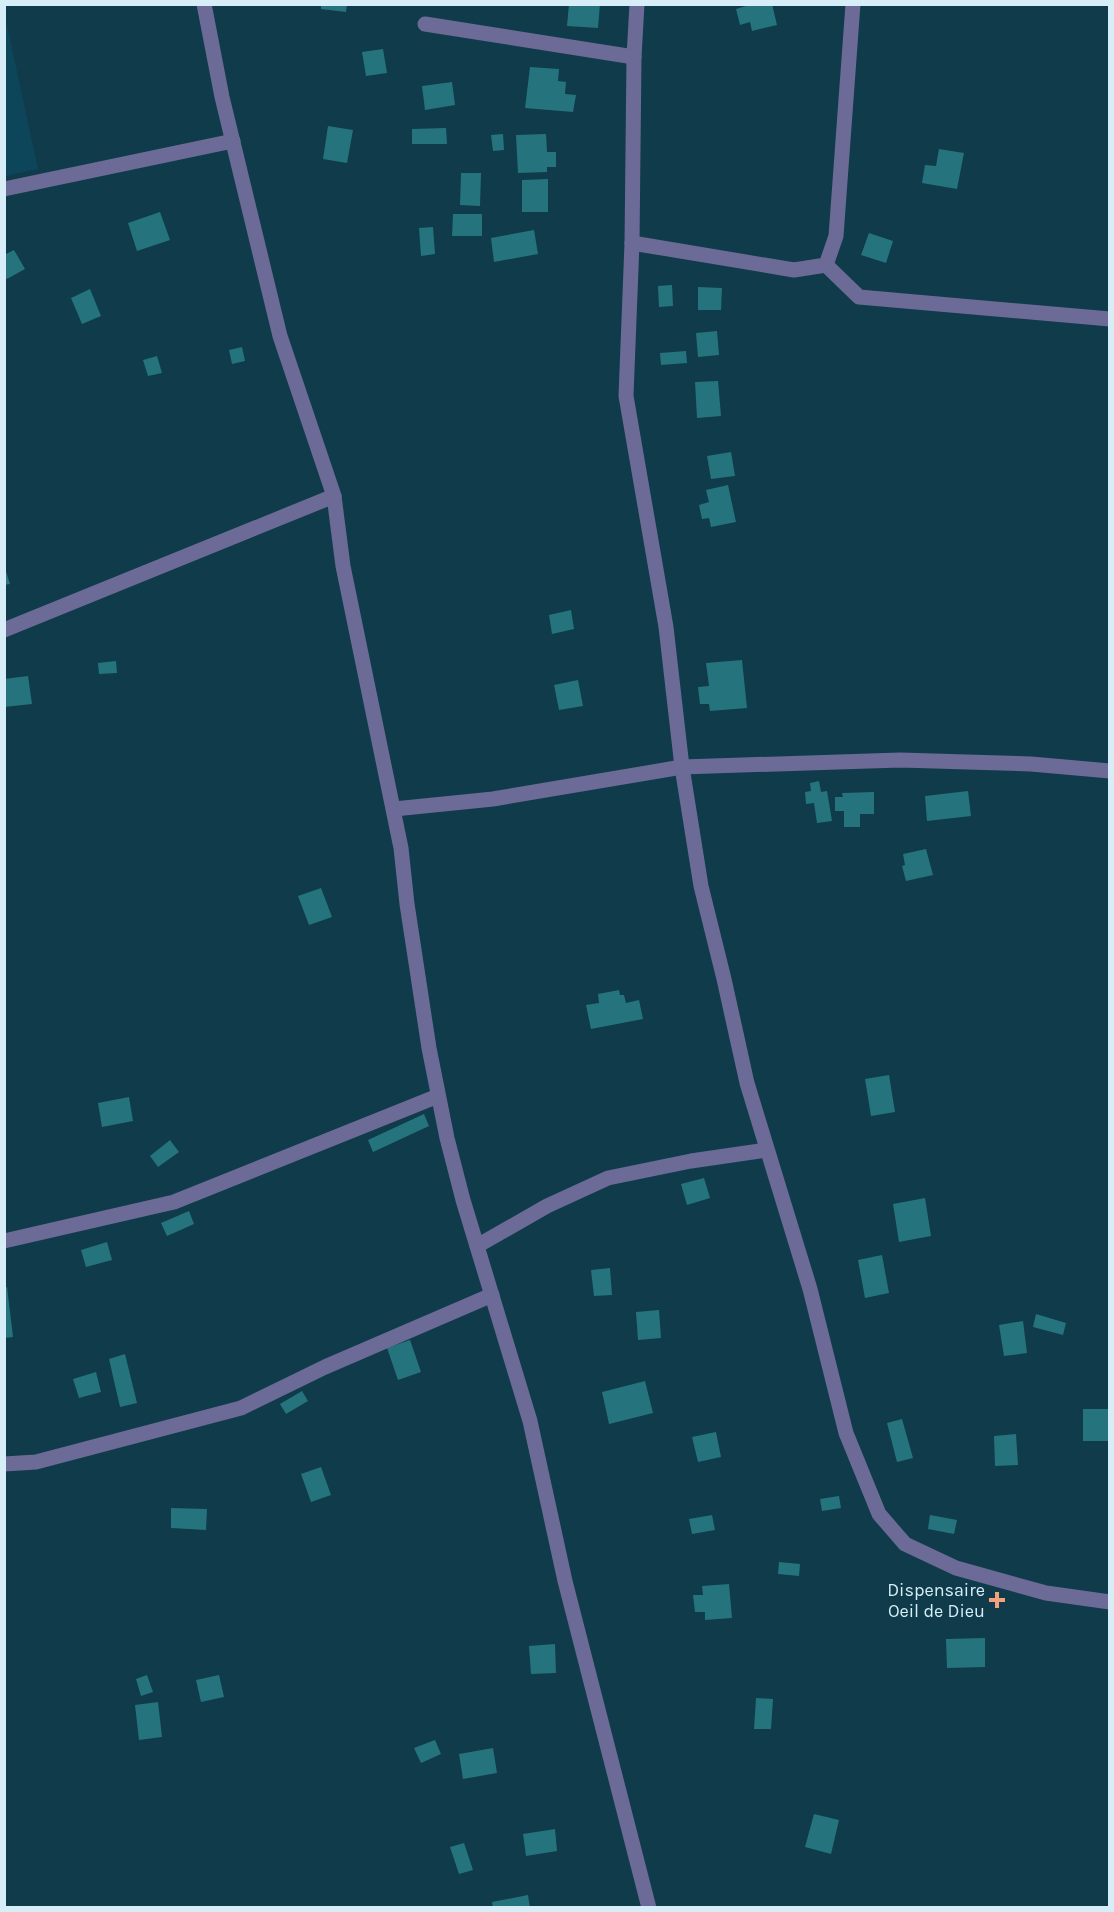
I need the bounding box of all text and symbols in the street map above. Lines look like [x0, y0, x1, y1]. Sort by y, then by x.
place label: Dispensaire Oeil de Dieu [887, 1579, 985, 1622]
marker: Dispensaire Oeil de Dieu [990, 1593, 1004, 1607]

